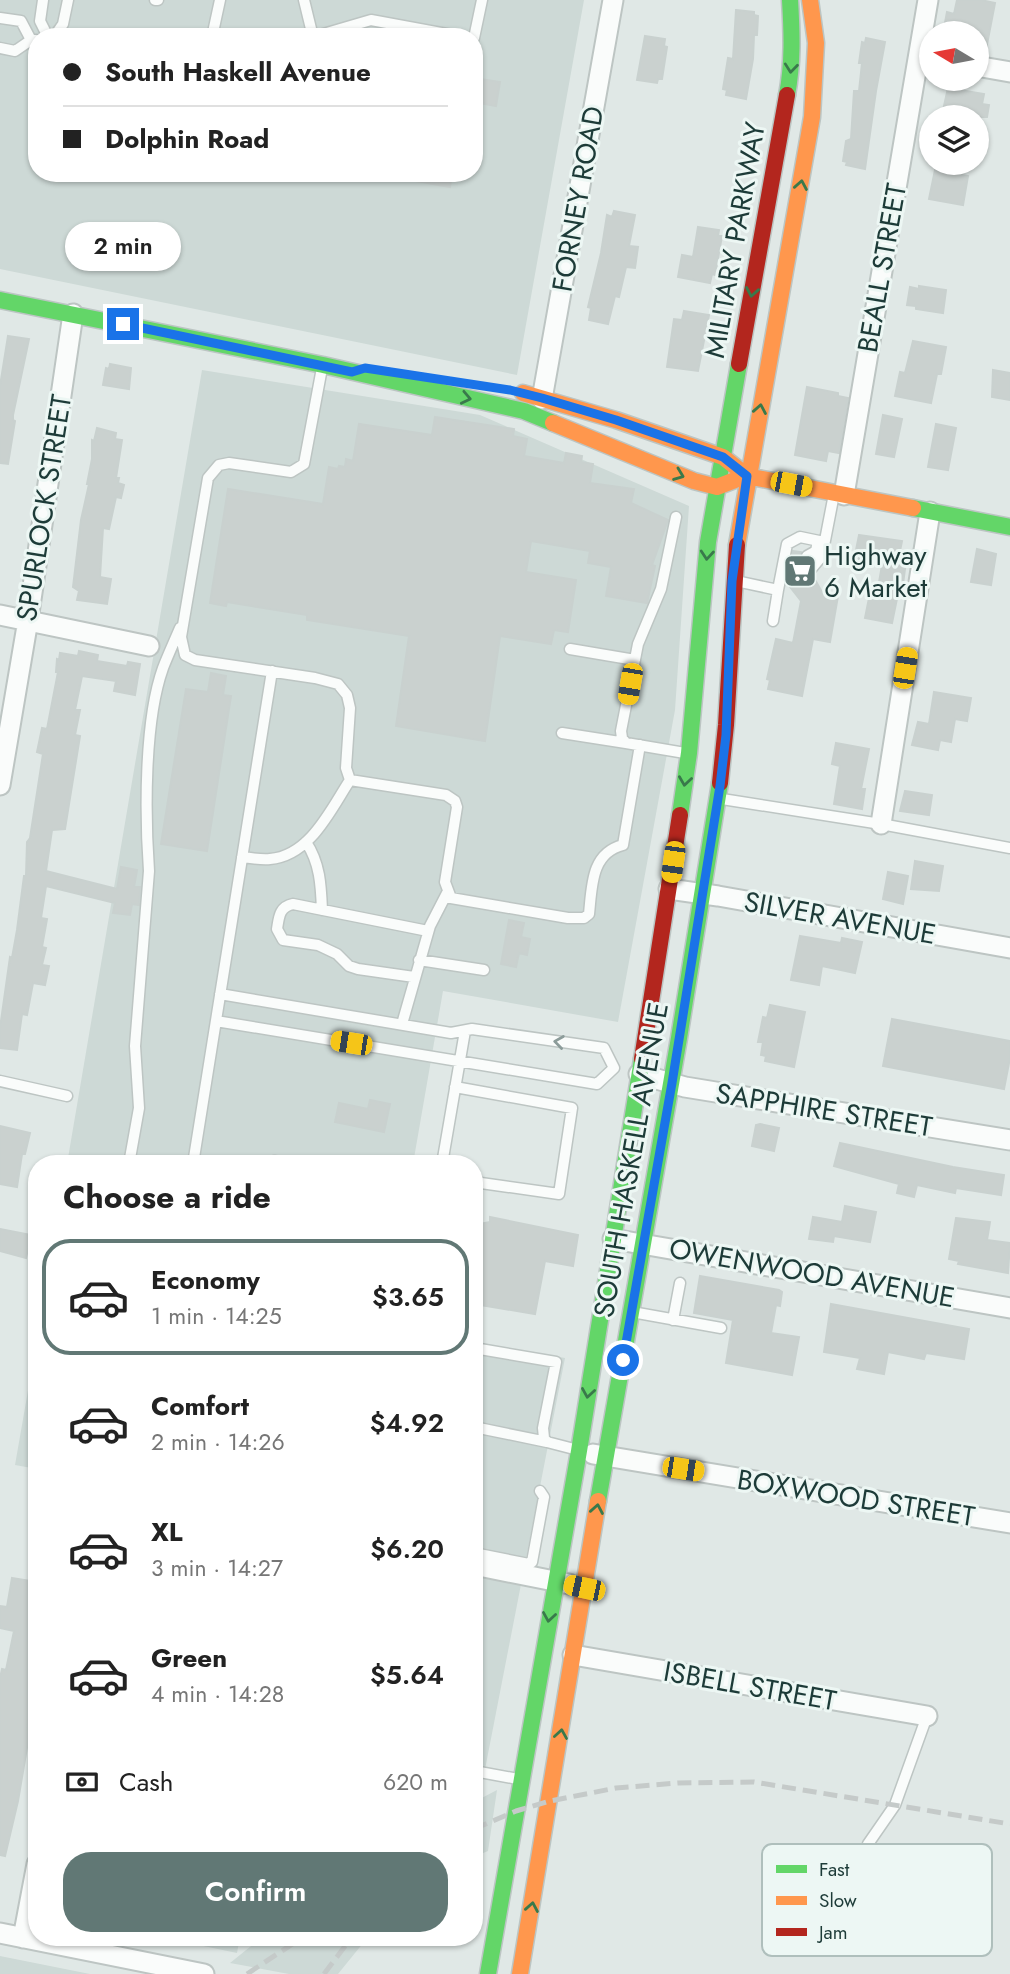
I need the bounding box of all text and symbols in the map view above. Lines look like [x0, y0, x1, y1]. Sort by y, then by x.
north arrow [919, 21, 989, 91]
map controls [919, 21, 989, 175]
text: South Haskell Avenue [105, 53, 371, 91]
one-way arrow [784, 63, 799, 74]
street label: FORNEY ROAD [542, 103, 614, 295]
button: layers [919, 105, 989, 175]
street label: MILITARY PARKWAY [694, 119, 776, 361]
text: Dolphin Road [105, 120, 269, 158]
one-way arrow [793, 179, 808, 191]
street label: BEALL STREET [847, 180, 917, 356]
callout: 2 min [65, 222, 181, 272]
text: 2 min [93, 229, 153, 263]
one-way arrow [745, 286, 760, 298]
route end [107, 308, 139, 340]
one-way arrow [460, 390, 472, 404]
street label: SPURLOCK STREET [6, 392, 82, 624]
one-way arrow [752, 403, 767, 415]
one-way arrow [673, 467, 685, 481]
car [769, 470, 814, 498]
place label: Highway 6 Market [824, 535, 928, 608]
one-way arrow [700, 549, 715, 560]
supermarket icon: Highway 6 Market [781, 552, 819, 590]
car [892, 646, 919, 690]
car [617, 661, 644, 707]
one-way arrow [678, 775, 693, 787]
car [660, 840, 687, 884]
street label: SILVER AVENUE [741, 881, 939, 955]
street label: SOUTH HASKELL AVENUE [583, 999, 679, 1321]
car [329, 1029, 374, 1057]
one-way arrow [553, 1034, 564, 1049]
street label: SAPPHIRE STREET [713, 1073, 935, 1147]
text: Choose a ride [63, 1174, 271, 1220]
street label: OWENWOOD AVENUE [666, 1228, 958, 1318]
text: Economy [151, 1261, 260, 1299]
icon: car [67, 1266, 130, 1329]
text: $3.65 [372, 1278, 444, 1316]
text: 1 min · 14:25 [151, 1299, 282, 1333]
route start [607, 1344, 639, 1376]
text: Comfort [151, 1387, 249, 1425]
one-way arrow [581, 1387, 596, 1399]
icon: car [67, 1392, 130, 1455]
text: $4.92 [370, 1404, 444, 1442]
text: 2 min · 14:26 [151, 1425, 285, 1459]
car [661, 1455, 706, 1483]
street label: BOXWOOD STREET [734, 1459, 978, 1537]
one-way arrow [589, 1503, 604, 1515]
text: XL [151, 1513, 183, 1551]
icon: car [67, 1518, 130, 1581]
text: $6.20 [370, 1530, 444, 1568]
text: 3 min · 14:27 [151, 1551, 283, 1585]
car [562, 1573, 607, 1603]
one-way arrow [542, 1611, 557, 1623]
text: Green [151, 1639, 227, 1677]
icon: car [67, 1644, 130, 1707]
street label: ISBELL STREET [660, 1651, 840, 1721]
text: $5.64 [370, 1656, 444, 1694]
text: 4 min · 14:28 [151, 1677, 284, 1711]
one-way arrow [553, 1728, 568, 1740]
icon: cash [63, 1763, 101, 1801]
text: Cash [119, 1763, 173, 1801]
text: 620 m [383, 1765, 448, 1799]
legend [762, 1844, 992, 1956]
button: Confirm [63, 1852, 448, 1932]
text: Fast [819, 1856, 850, 1883]
text: Slow [819, 1887, 857, 1914]
one-way arrow [524, 1901, 539, 1913]
text: Jam [816, 1919, 848, 1946]

